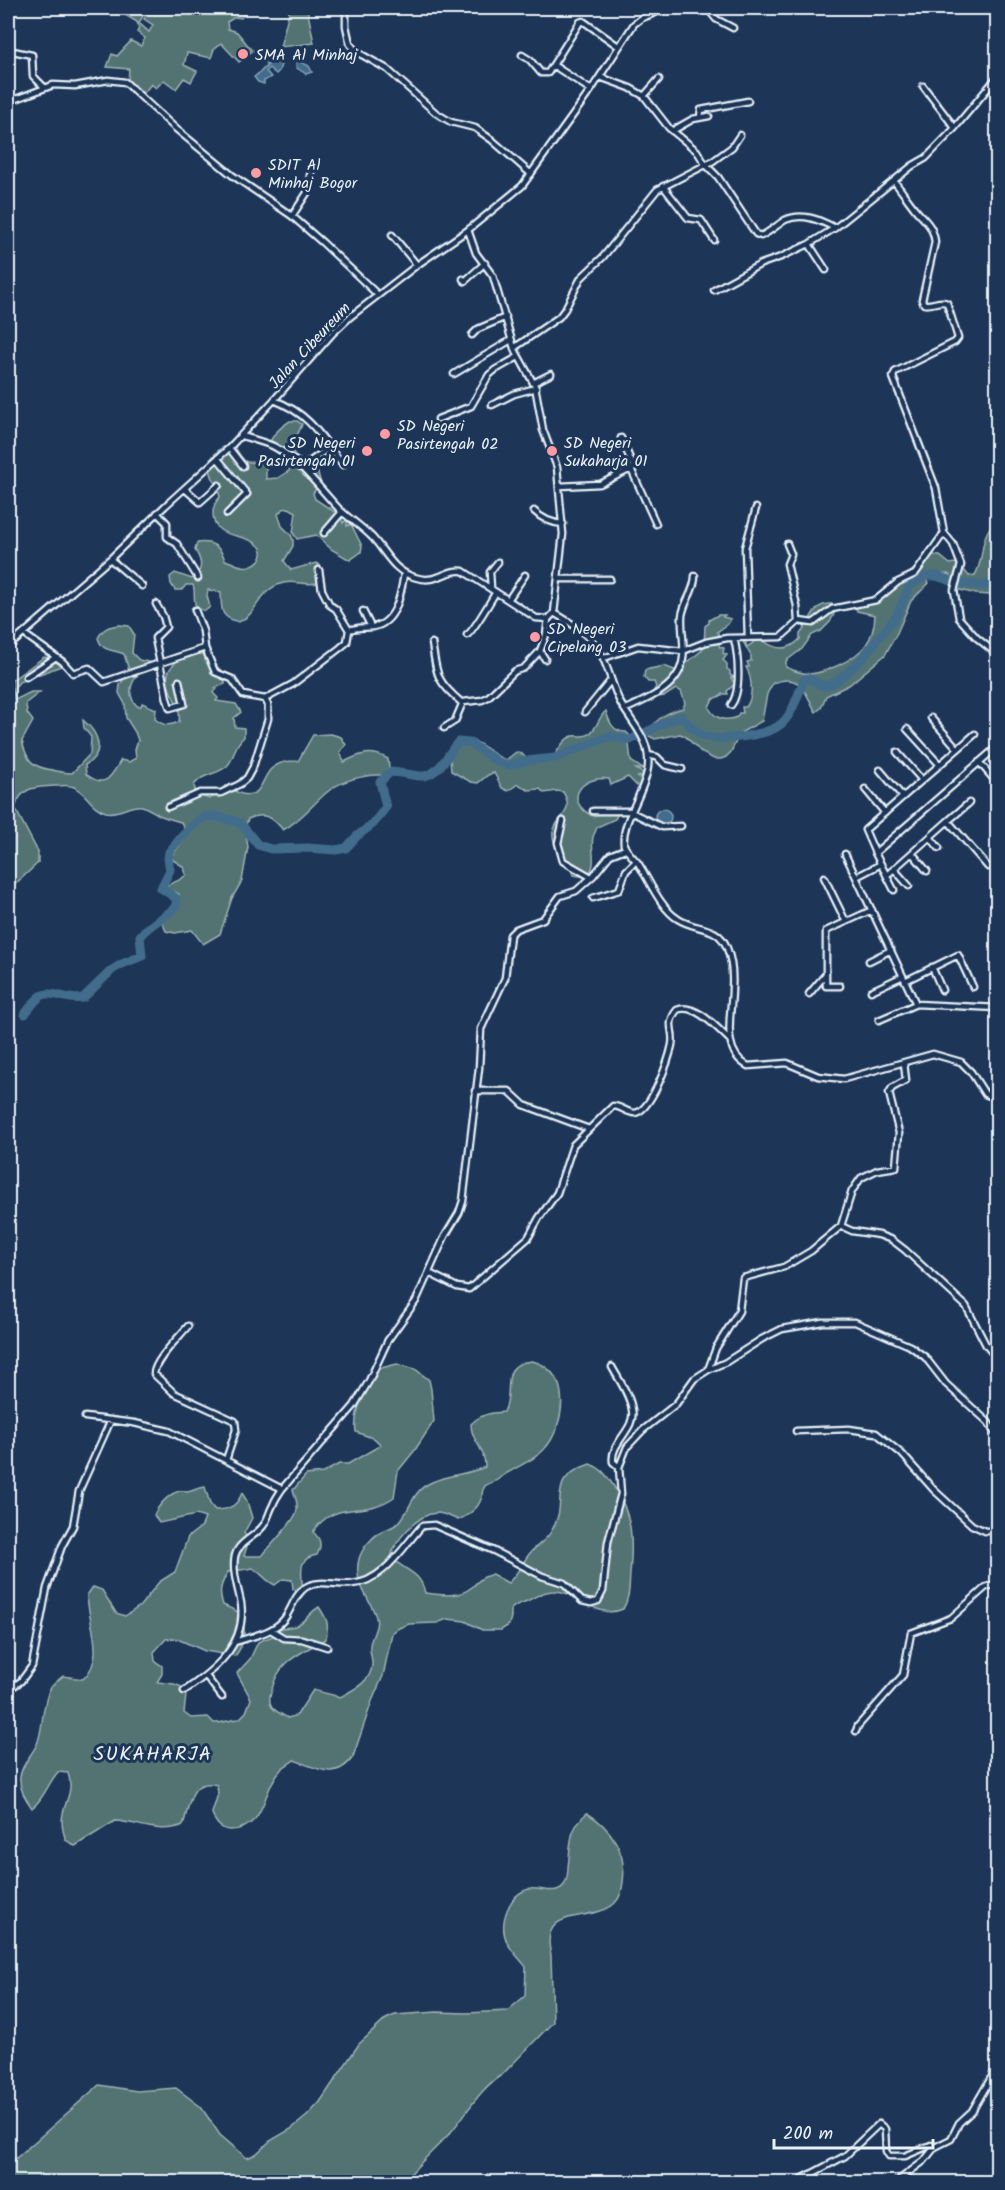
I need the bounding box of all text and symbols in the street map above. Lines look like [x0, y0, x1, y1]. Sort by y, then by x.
place label: SMA Al Minhaj [255, 43, 358, 68]
marker: SMA Al Minhaj [236, 47, 250, 61]
place label: SDIT Al Minhaj Bogor [268, 153, 359, 196]
marker: SDIT Al Minhaj Bogor [249, 166, 263, 180]
street label: Jalan Cibeureum [263, 297, 357, 395]
place label: SD Negeri Pasirtengah 02 [397, 414, 498, 457]
marker: SD Negeri Pasirtengah 02 [378, 427, 392, 441]
place label: SD Negeri Pasirtengah 01 [258, 431, 356, 474]
place label: SD Negeri Sukaharja 01 [564, 431, 648, 474]
marker: SD Negeri Pasirtengah 01 [360, 444, 374, 458]
marker: SD Negeri Sukaharja 01 [545, 444, 559, 458]
place label: SD Negeri Cipelang 03 [547, 617, 626, 660]
marker: SD Negeri Cipelang 03 [528, 630, 542, 644]
district label: SUKAHARJA [94, 1739, 212, 1771]
scale bar [774, 2112, 933, 2150]
text: 200 m [783, 2120, 833, 2149]

